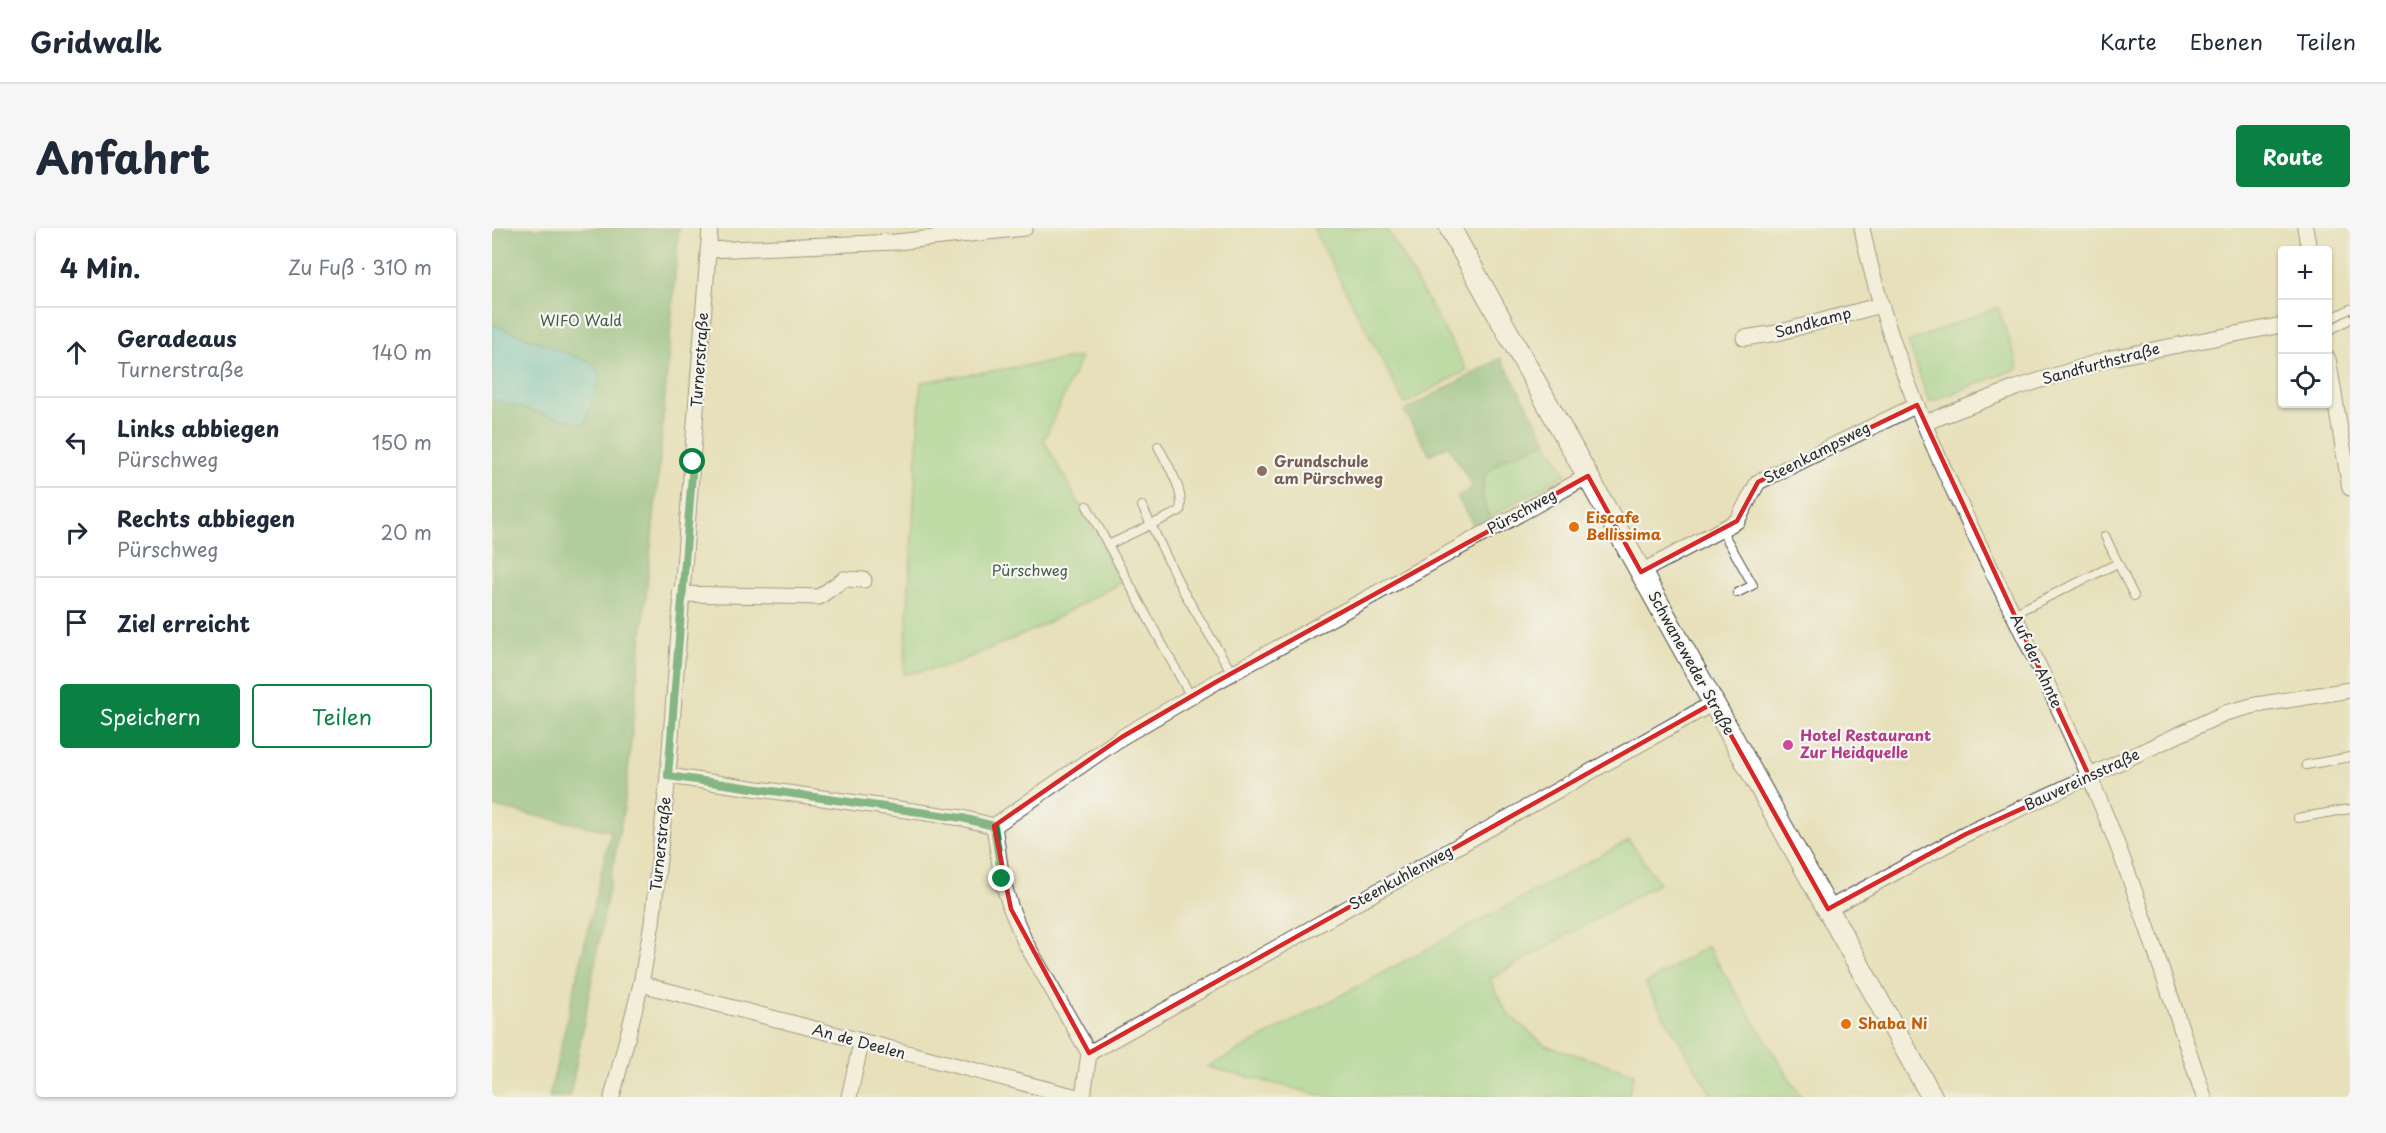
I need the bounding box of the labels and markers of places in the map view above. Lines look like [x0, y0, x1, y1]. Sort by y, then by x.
place label: Grundschule am Pürschweg [1274, 449, 1383, 489]
marker: Grundschule am Pürschweg [1255, 464, 1269, 478]
place label: Eiscafe Bellissima [1586, 505, 1662, 545]
marker: Eiscafe Bellissima [1567, 520, 1581, 534]
place label: Hotel Restaurant Zur Heidquelle [1800, 723, 1931, 763]
marker: Hotel Restaurant Zur Heidquelle [1781, 738, 1795, 752]
place label: Shaba Ni [1858, 1011, 1927, 1034]
marker: Shaba Ni [1839, 1017, 1853, 1031]

